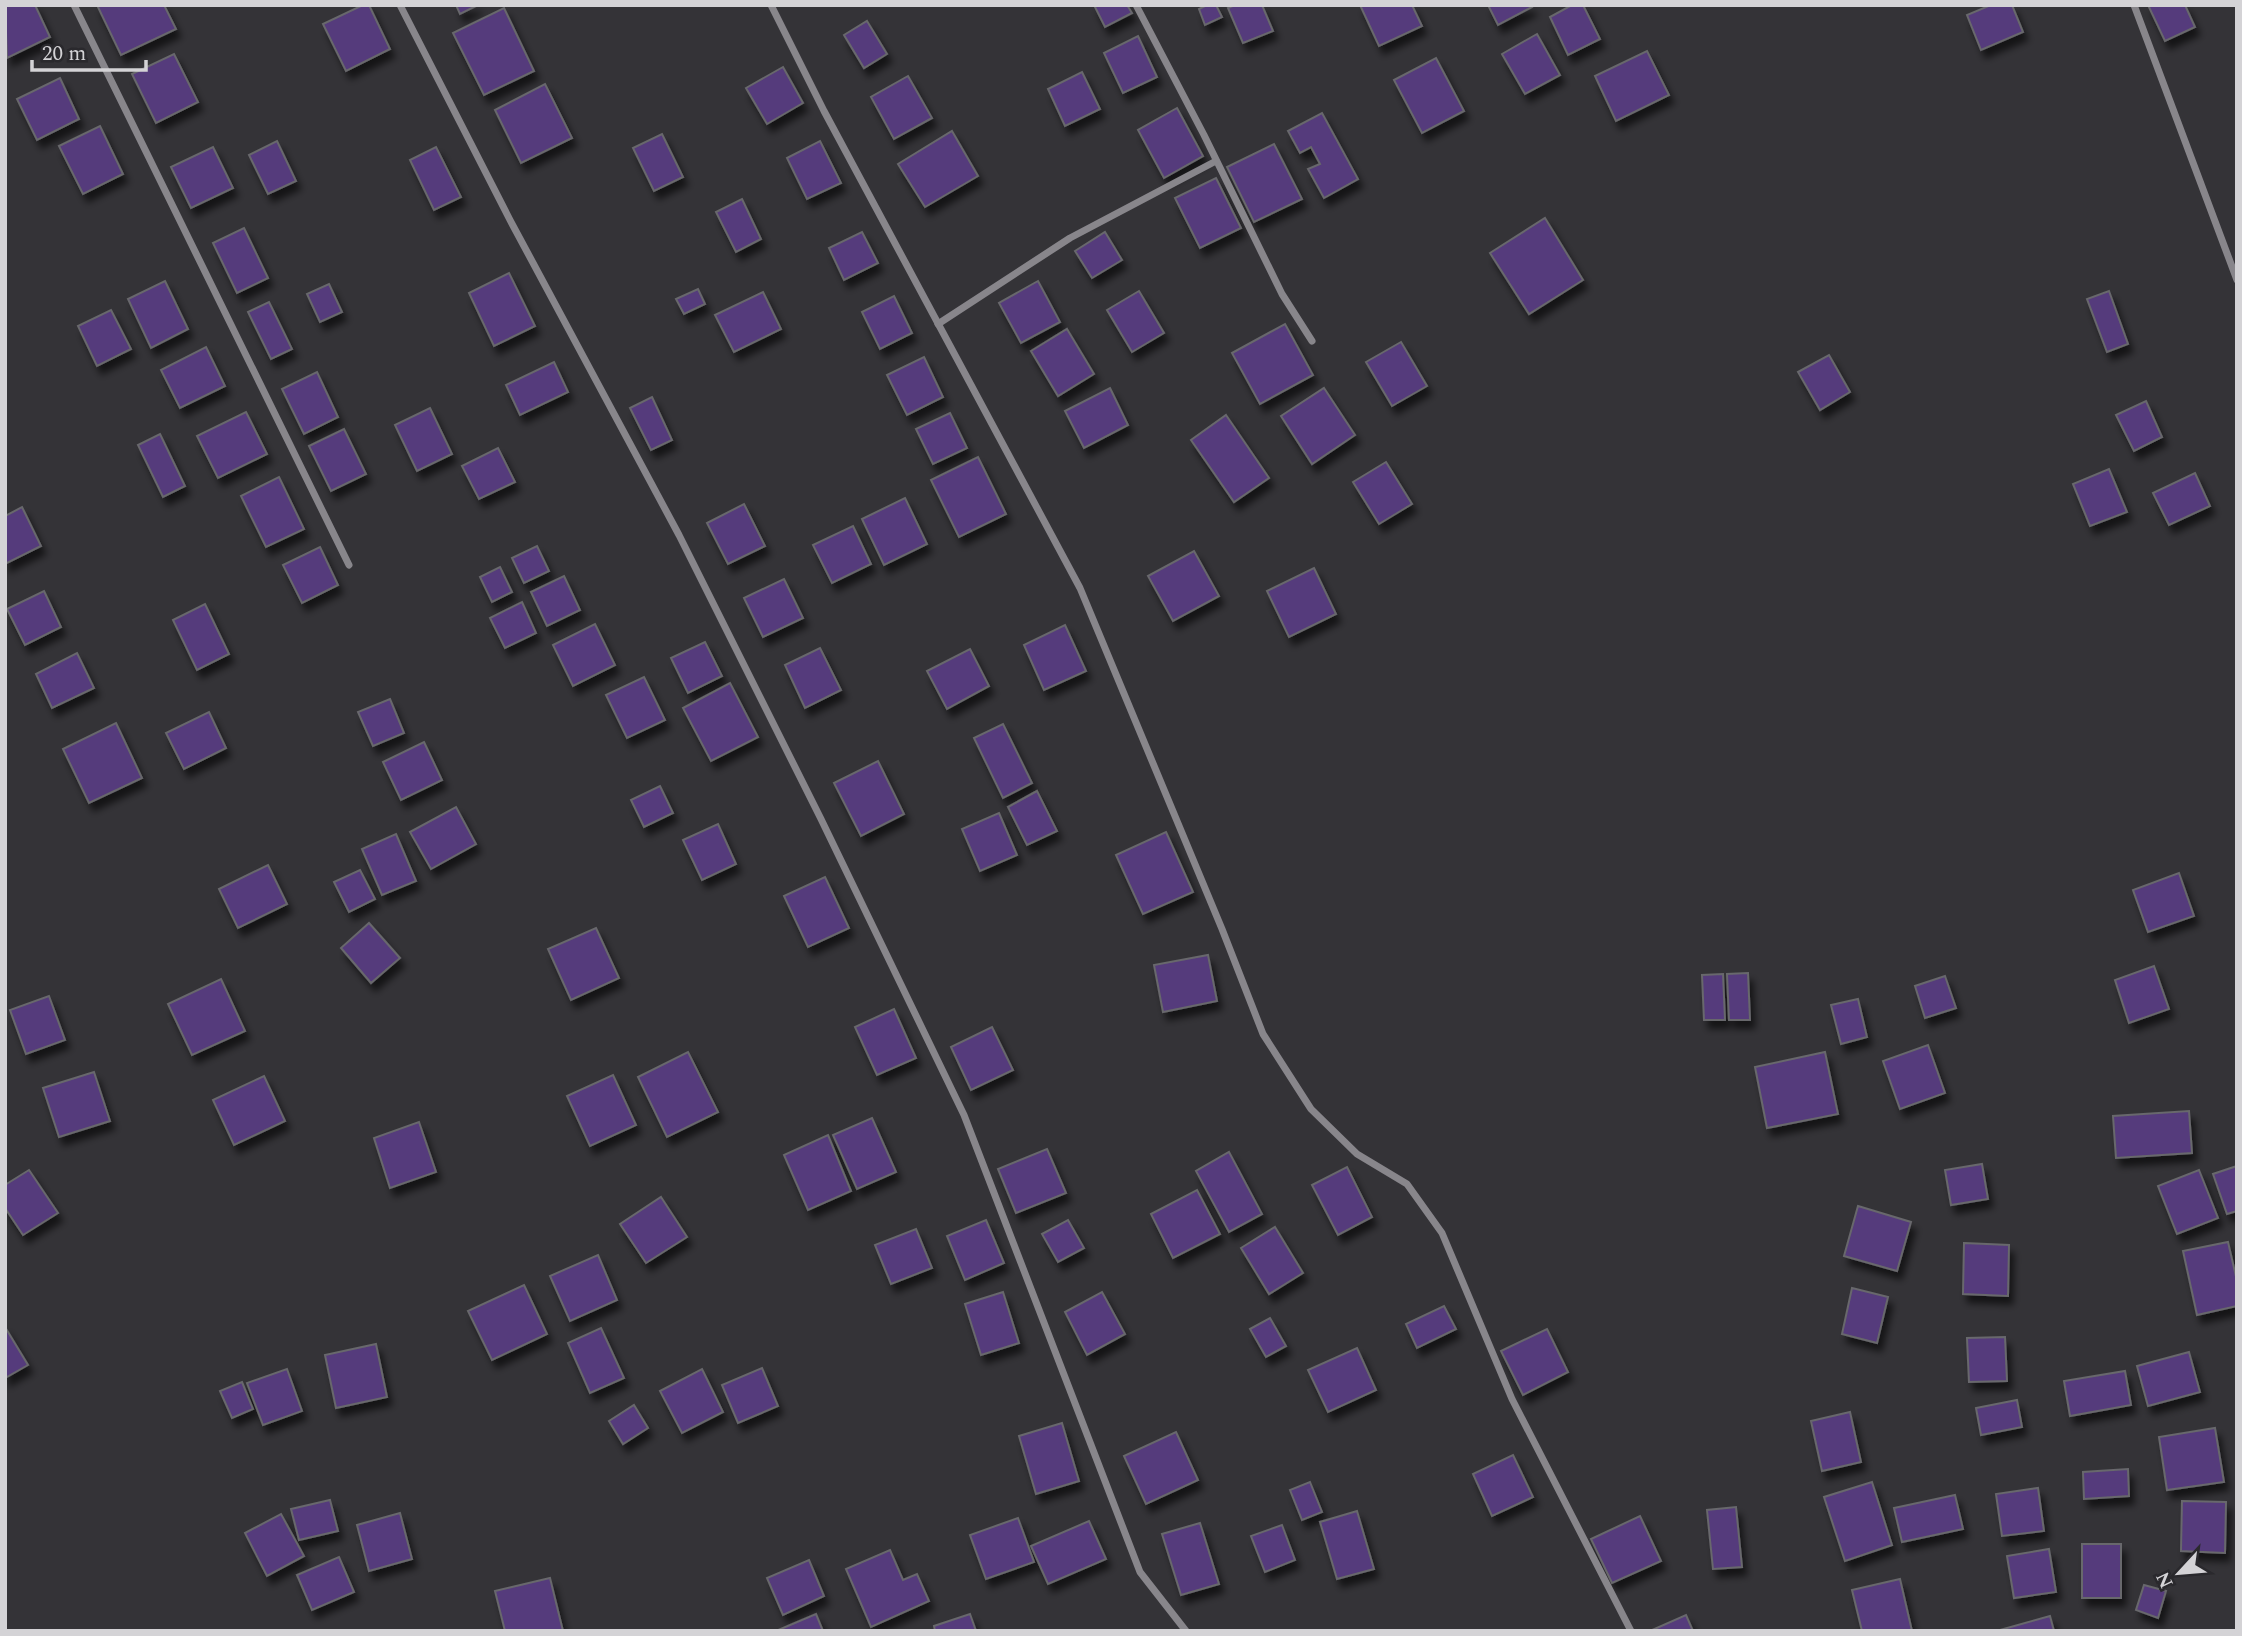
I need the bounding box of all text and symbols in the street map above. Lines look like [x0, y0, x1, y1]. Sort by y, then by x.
scale bar [32, 28, 145, 72]
text: 20 m [42, 38, 86, 70]
north arrow [2144, 1538, 2214, 1608]
text: N [2149, 1566, 2182, 1593]

